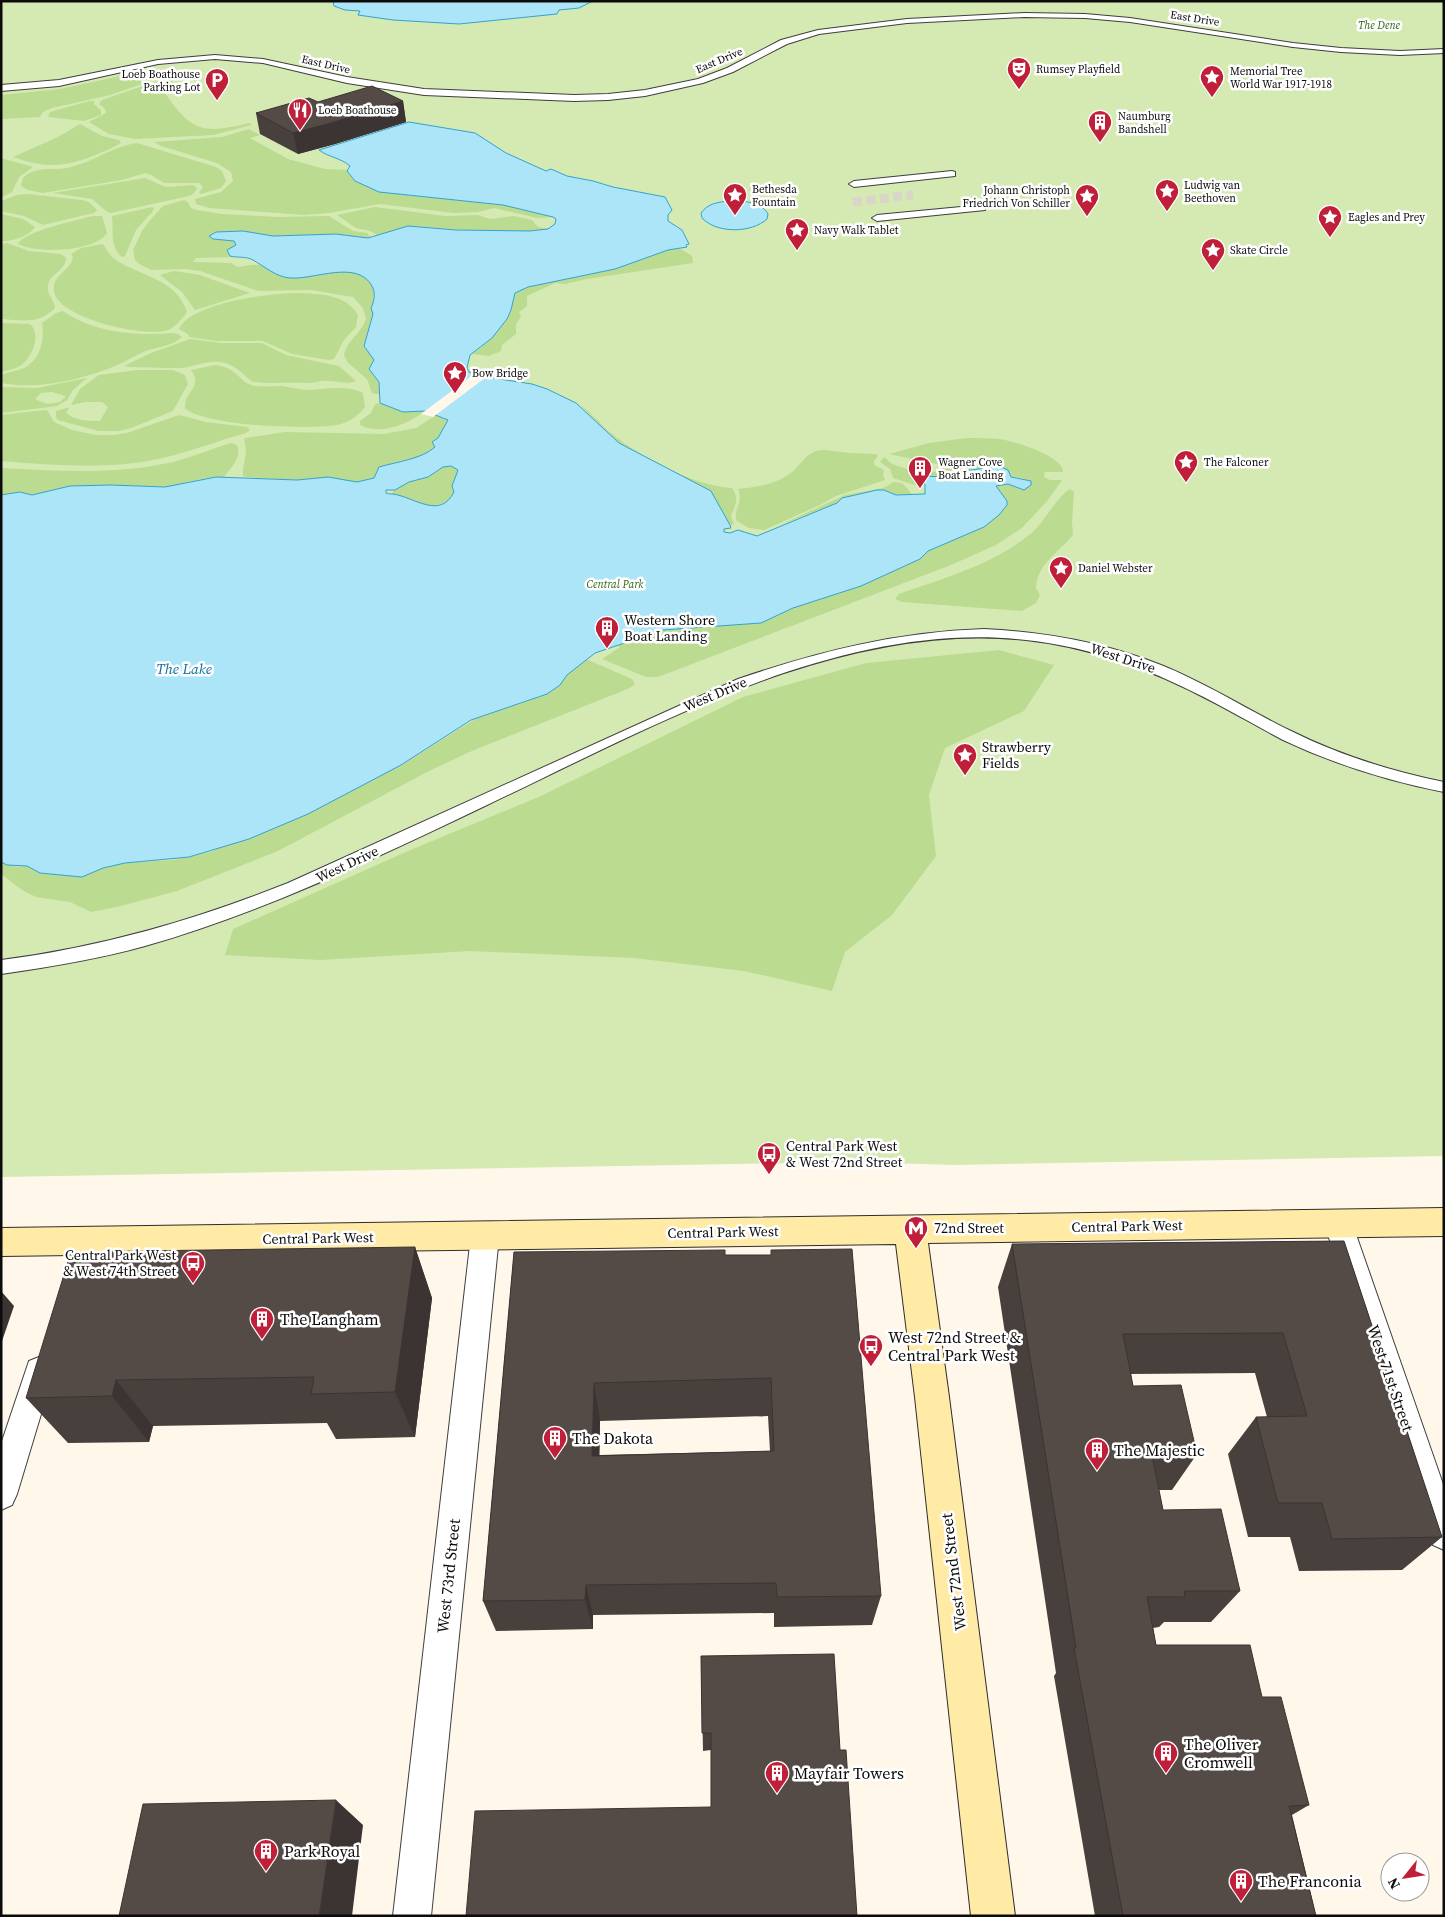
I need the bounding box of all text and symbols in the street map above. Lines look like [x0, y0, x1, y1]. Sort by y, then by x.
street label: East Drive [1169, 7, 1221, 30]
park label: The Dene [1358, 18, 1401, 33]
street label: East Drive [693, 44, 745, 77]
street label: East Drive [300, 52, 352, 77]
theatre icon: Rumsey Playfield [1006, 56, 1032, 90]
place label: Rumsey Playfield [1036, 62, 1121, 77]
place icon: Memorial Tree World War 1917-1918 [1199, 64, 1225, 98]
place label: Memorial Tree World War 1917-1918 [1230, 64, 1332, 92]
place label: Loeb Boathouse Parking Lot [122, 67, 200, 95]
parking icon: Loeb Boathouse Parking Lot [204, 67, 230, 101]
restaurant icon: Loeb Boathouse [287, 97, 313, 131]
place label: Loeb Boathouse [318, 103, 397, 118]
building icon: Naumburg Bandshell [1087, 109, 1113, 143]
place label: Naumburg Bandshell [1118, 109, 1171, 137]
place icon: Ludwig van Beethoven [1154, 178, 1180, 212]
place label: Ludwig van Beethoven [1184, 178, 1241, 206]
place icon: Bethesda Fountain [722, 182, 748, 216]
place label: Bethesda Fountain [752, 182, 797, 210]
place label: Johann Christoph Friedrich Von Schiller [963, 183, 1070, 211]
place icon: Johann Christoph Friedrich Von Schiller [1074, 183, 1100, 217]
place icon: Eagles and Prey [1317, 204, 1343, 238]
place label: Eagles and Prey [1348, 210, 1425, 225]
place icon: Navy Walk Tablet [784, 217, 810, 251]
place label: Navy Walk Tablet [814, 223, 899, 238]
place icon: Skate Circle [1200, 237, 1226, 271]
place label: Skate Circle [1230, 243, 1288, 258]
place icon: Bow Bridge [442, 360, 468, 394]
place label: Bow Bridge [472, 366, 528, 381]
place icon: The Falconer [1173, 449, 1199, 483]
building icon: Wagner Cove Boat Landing [907, 455, 933, 489]
place label: Wagner Cove Boat Landing [938, 455, 1004, 483]
place label: The Falconer [1204, 455, 1269, 470]
place icon: Daniel Webster [1048, 555, 1074, 589]
place label: Daniel Webster [1078, 561, 1153, 576]
park label: Central Park [586, 577, 644, 592]
place label: Western Shore Boat Landing [624, 610, 715, 646]
building icon: Western Shore Boat Landing [594, 615, 620, 649]
street label: West Drive [1088, 638, 1158, 678]
water label: The Lake [156, 658, 212, 679]
street label: West Drive [680, 672, 750, 716]
place label: Strawberry Fields [982, 737, 1052, 773]
place icon: Strawberry Fields [952, 742, 978, 776]
street label: West Drive [312, 841, 382, 887]
place label: Central Park West & West 72nd Street [786, 1136, 903, 1172]
bus stop icon: Central Park West & West 72nd Street [756, 1141, 782, 1175]
metro station icon: 72nd Street [903, 1215, 929, 1249]
street label: Central Park West [1071, 1215, 1183, 1237]
place label: 72nd Street [934, 1218, 1004, 1238]
street label: Central Park West [667, 1221, 779, 1243]
street label: Central Park West [262, 1227, 374, 1249]
place label: Central Park West & West 74th Street [63, 1245, 176, 1281]
bus stop icon: Central Park West & West 74th Street [180, 1250, 206, 1284]
building icon: The Langham [249, 1306, 275, 1340]
place label: The Langham [280, 1308, 379, 1330]
street label: West 71st Street [1362, 1322, 1420, 1435]
place label: West 72nd Street & Central Park West [888, 1326, 1021, 1366]
bus stop icon: West 72nd Street & Central Park West [858, 1333, 884, 1367]
building icon: The Dakota [542, 1425, 568, 1459]
place label: The Dakota [572, 1427, 654, 1449]
building icon: The Majestic [1084, 1437, 1110, 1471]
place label: The Majestic [1114, 1439, 1205, 1461]
street label: West 72nd Street [935, 1511, 971, 1632]
street label: West 73rd Street [431, 1517, 465, 1634]
place label: The Oliver Cromwell [1184, 1733, 1259, 1773]
building icon: The Oliver Cromwell [1153, 1740, 1179, 1774]
building icon: Mayfair Towers [764, 1760, 790, 1794]
place label: Mayfair Towers [794, 1762, 904, 1784]
building icon: Park Royal [253, 1838, 279, 1872]
place label: Park Royal [284, 1840, 361, 1862]
north arrow [1380, 1852, 1430, 1902]
building icon: The Franconia [1228, 1868, 1254, 1902]
place label: The Franconia [1258, 1870, 1363, 1892]
text: N [1383, 1874, 1405, 1893]

